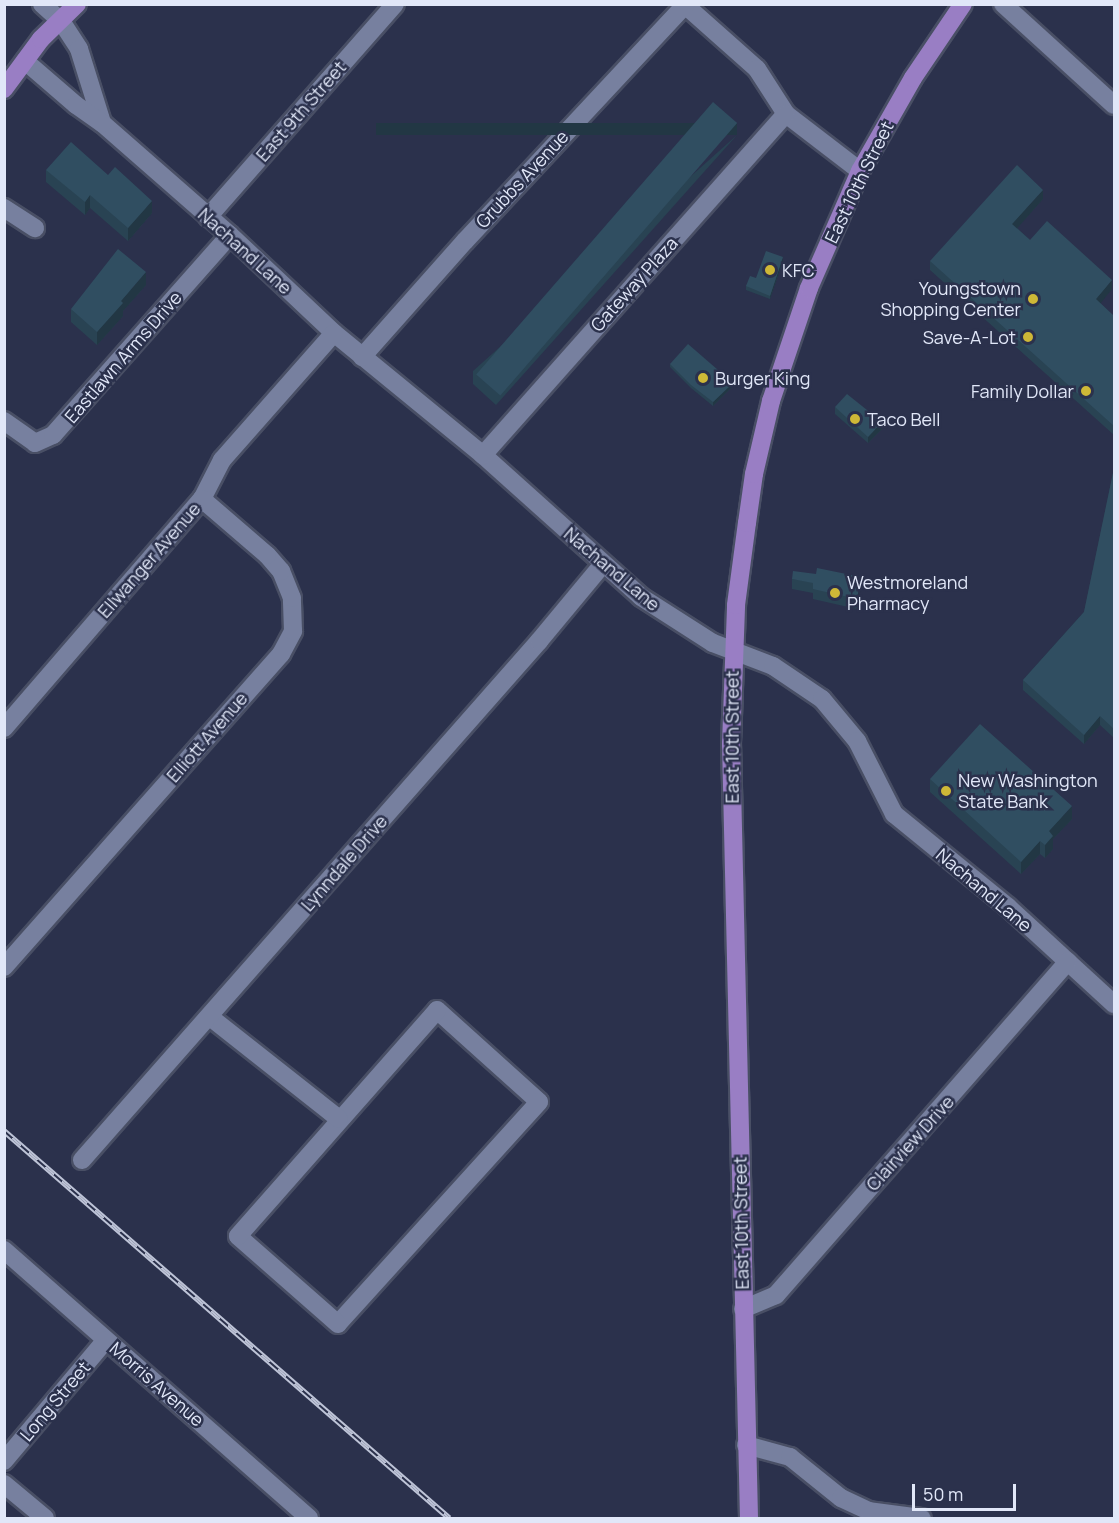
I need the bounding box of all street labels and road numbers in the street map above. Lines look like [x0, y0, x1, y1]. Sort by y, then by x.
street label: East 9th Street [251, 56, 351, 166]
street label: East 10th Street [820, 118, 898, 246]
street label: Grubbs Avenue [471, 126, 573, 232]
street label: Nachand Lane [194, 203, 296, 299]
street label: Gateway Plaza [586, 232, 682, 336]
street label: Eastlawn Arms Drive [60, 287, 186, 427]
street label: Ellwanger Avenue [93, 498, 205, 622]
street label: Nachand Lane [560, 523, 664, 615]
street label: East 10th Street [721, 671, 743, 803]
street label: Elliott Avenue [162, 688, 252, 786]
street label: Lynndale Drive [296, 811, 392, 915]
street label: Nachand Lane [932, 844, 1036, 936]
street label: Clairview Drive [862, 1091, 958, 1195]
street label: East 10th Street [729, 1156, 753, 1290]
street label: Morris Avenue [106, 1337, 208, 1431]
street label: Long Street [15, 1357, 95, 1445]

